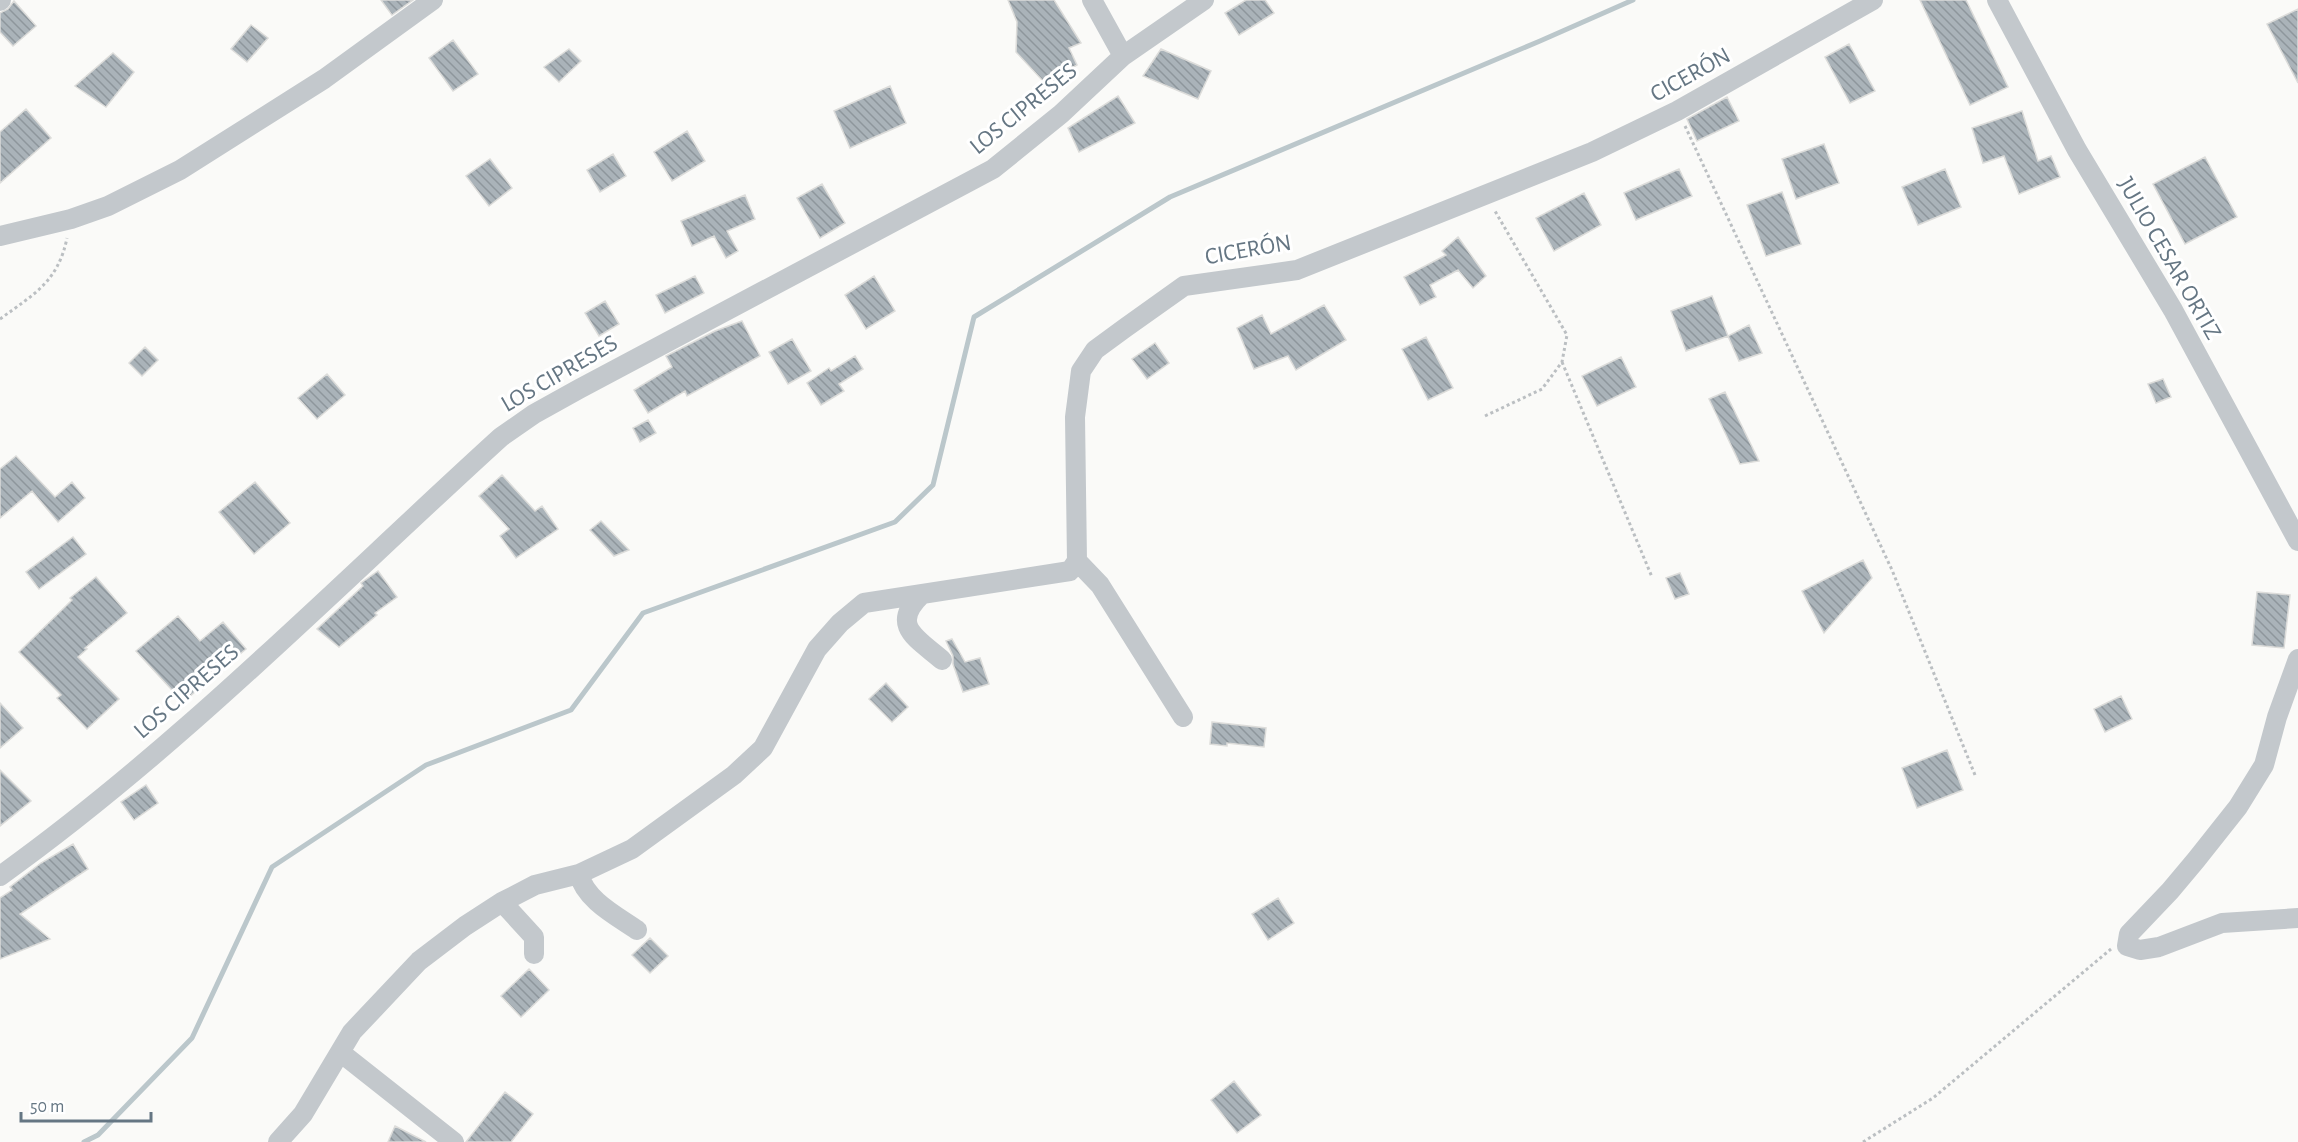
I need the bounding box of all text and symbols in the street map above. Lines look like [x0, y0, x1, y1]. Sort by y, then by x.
street label: CICERÓN [1646, 41, 1734, 107]
street label: LOS CIPRESES [965, 58, 1082, 159]
street label: JULIO CESAR ORTIZ [2113, 173, 2225, 344]
street label: CICERÓN [1203, 229, 1293, 269]
street label: LOS CIPRESES [497, 331, 622, 417]
street label: LOS CIPRESES [130, 640, 244, 744]
scale bar [21, 1085, 152, 1123]
text: 50 m [30, 1098, 64, 1116]

